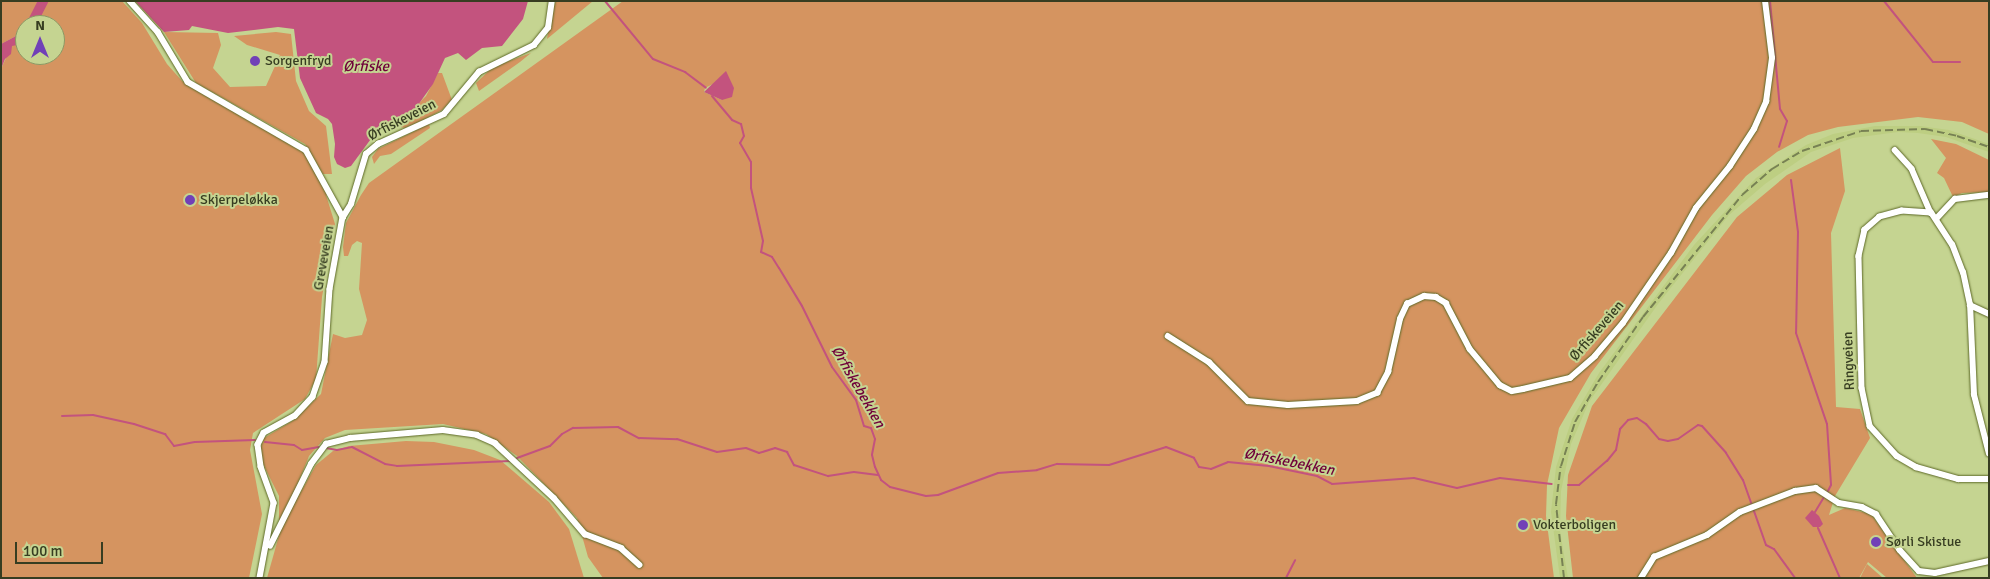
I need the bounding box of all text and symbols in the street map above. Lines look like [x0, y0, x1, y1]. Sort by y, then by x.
north arrow [15, 15, 65, 65]
text: N [35, 17, 45, 34]
place label: Sorgenfryd [265, 53, 331, 69]
marker: Sorgenfryd [249, 55, 261, 67]
water label: Ørfiske [343, 58, 389, 76]
street label: Ørfiskeveien [365, 96, 439, 144]
place label: Skjerpeløkka [200, 192, 278, 208]
marker: Skjerpeløkka [184, 194, 196, 206]
street label: Greveveien [310, 224, 338, 292]
street label: Ørfiskeveien [1566, 297, 1628, 365]
street label: Ringveien [1840, 331, 1858, 391]
water label: Ørfiskebekken [827, 343, 889, 431]
water label: Ørfiskebekken [1242, 444, 1336, 480]
place label: Vokterboligen [1533, 517, 1616, 533]
marker: Vokterboligen [1517, 519, 1529, 531]
scale bar [18, 532, 105, 564]
place label: Sørli Skistue [1886, 534, 1961, 550]
marker: Sørli Skistue [1870, 536, 1882, 548]
text: 100 m [23, 542, 63, 560]

